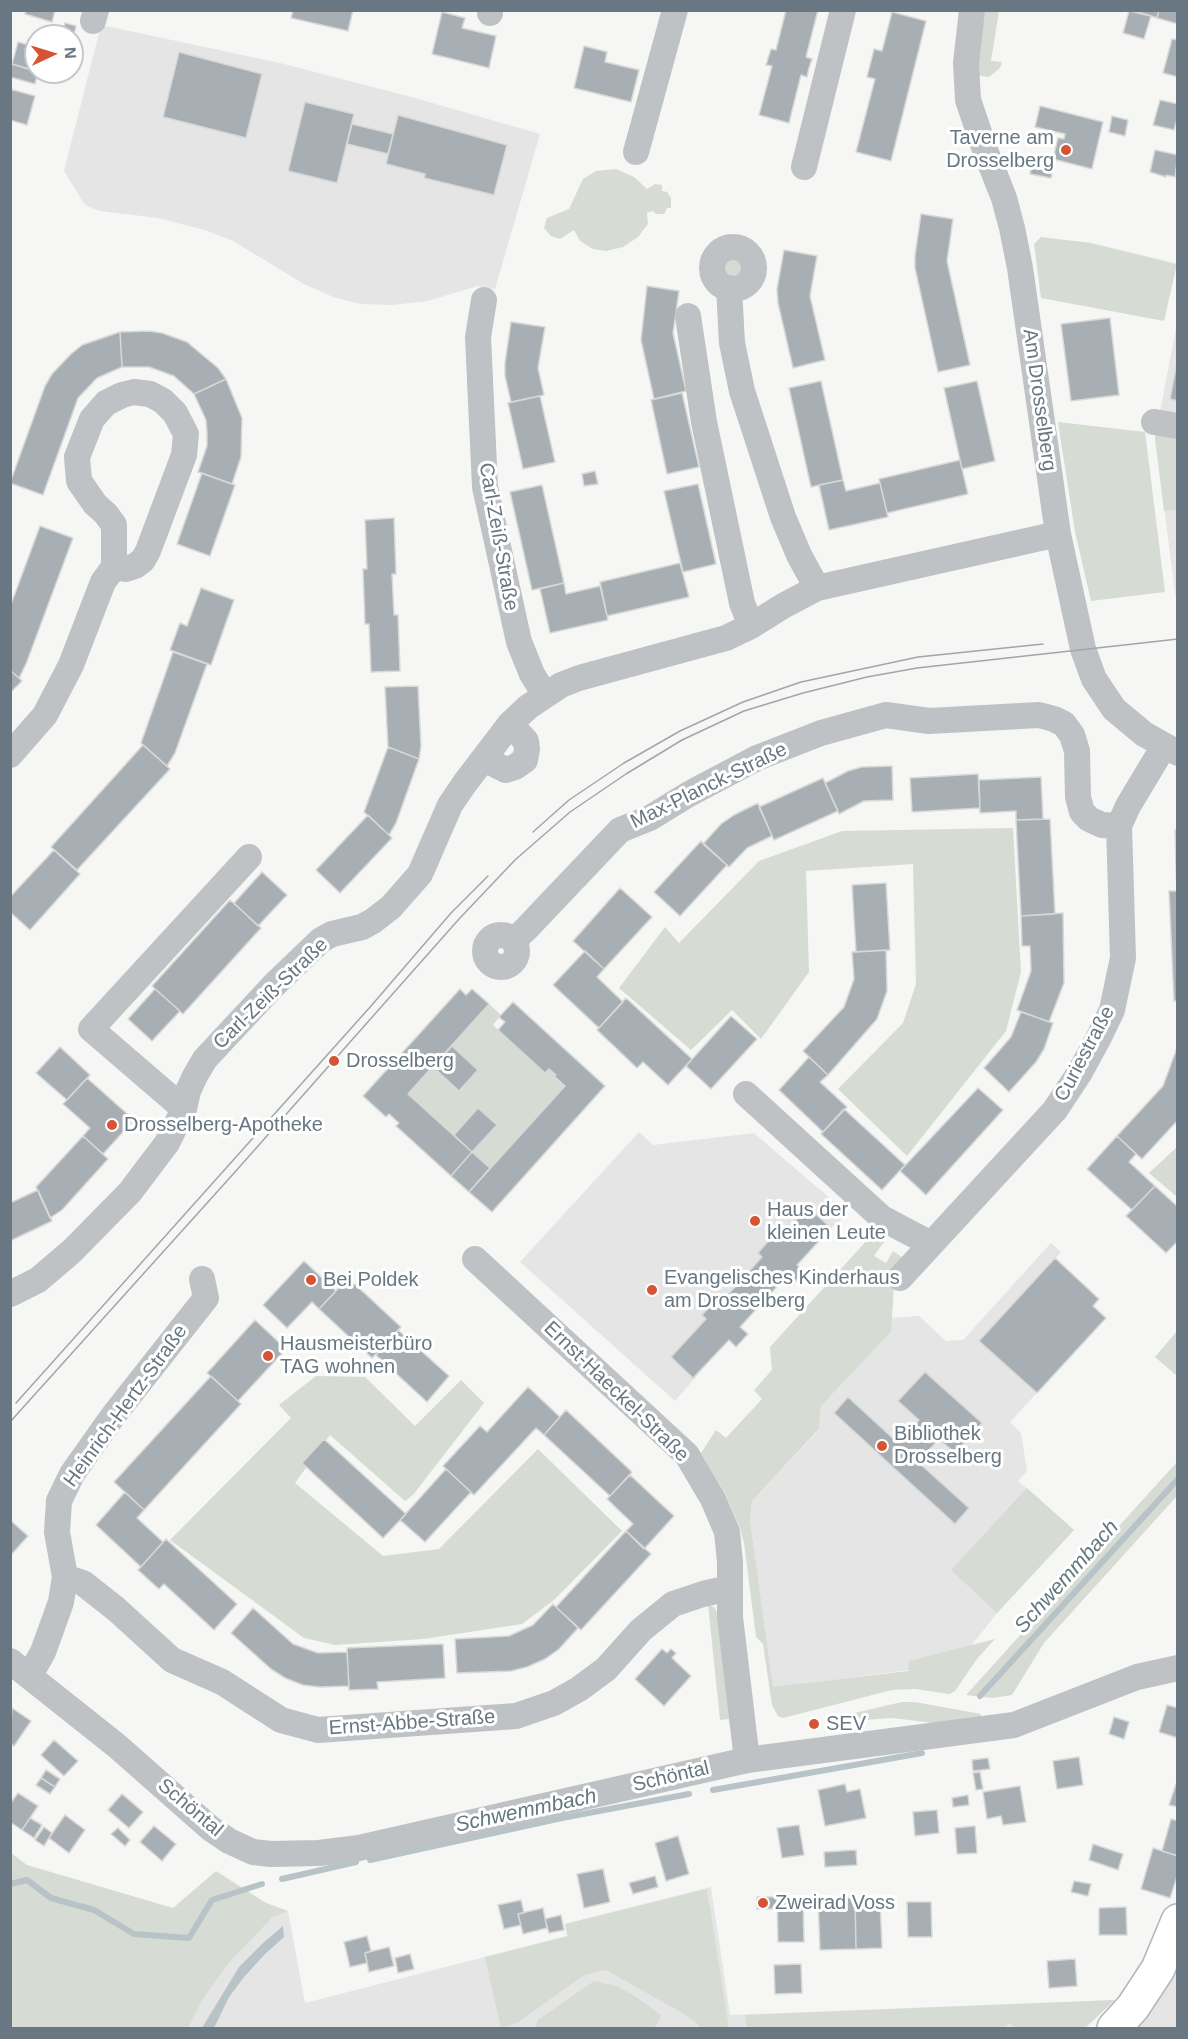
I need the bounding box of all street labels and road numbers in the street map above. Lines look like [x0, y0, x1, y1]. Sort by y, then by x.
street label: Am Drosselberg [1017, 327, 1061, 473]
street label: Carl-Zeiß-Straße [473, 461, 523, 613]
street label: Max-Planck-Straße [627, 738, 791, 834]
street label: Carl-Zeiß-Straße [209, 933, 333, 1055]
street label: Curiestraße [1050, 1002, 1120, 1106]
street label: Ernst-Haeckel-Straße [539, 1317, 693, 1467]
street label: Heinrich-Hertz-Straße [59, 1320, 193, 1492]
street label: Ernst-Abbe-Straße [328, 1705, 496, 1741]
street label: Schöntal [630, 1757, 712, 1797]
street label: Schöntal [152, 1774, 228, 1842]

